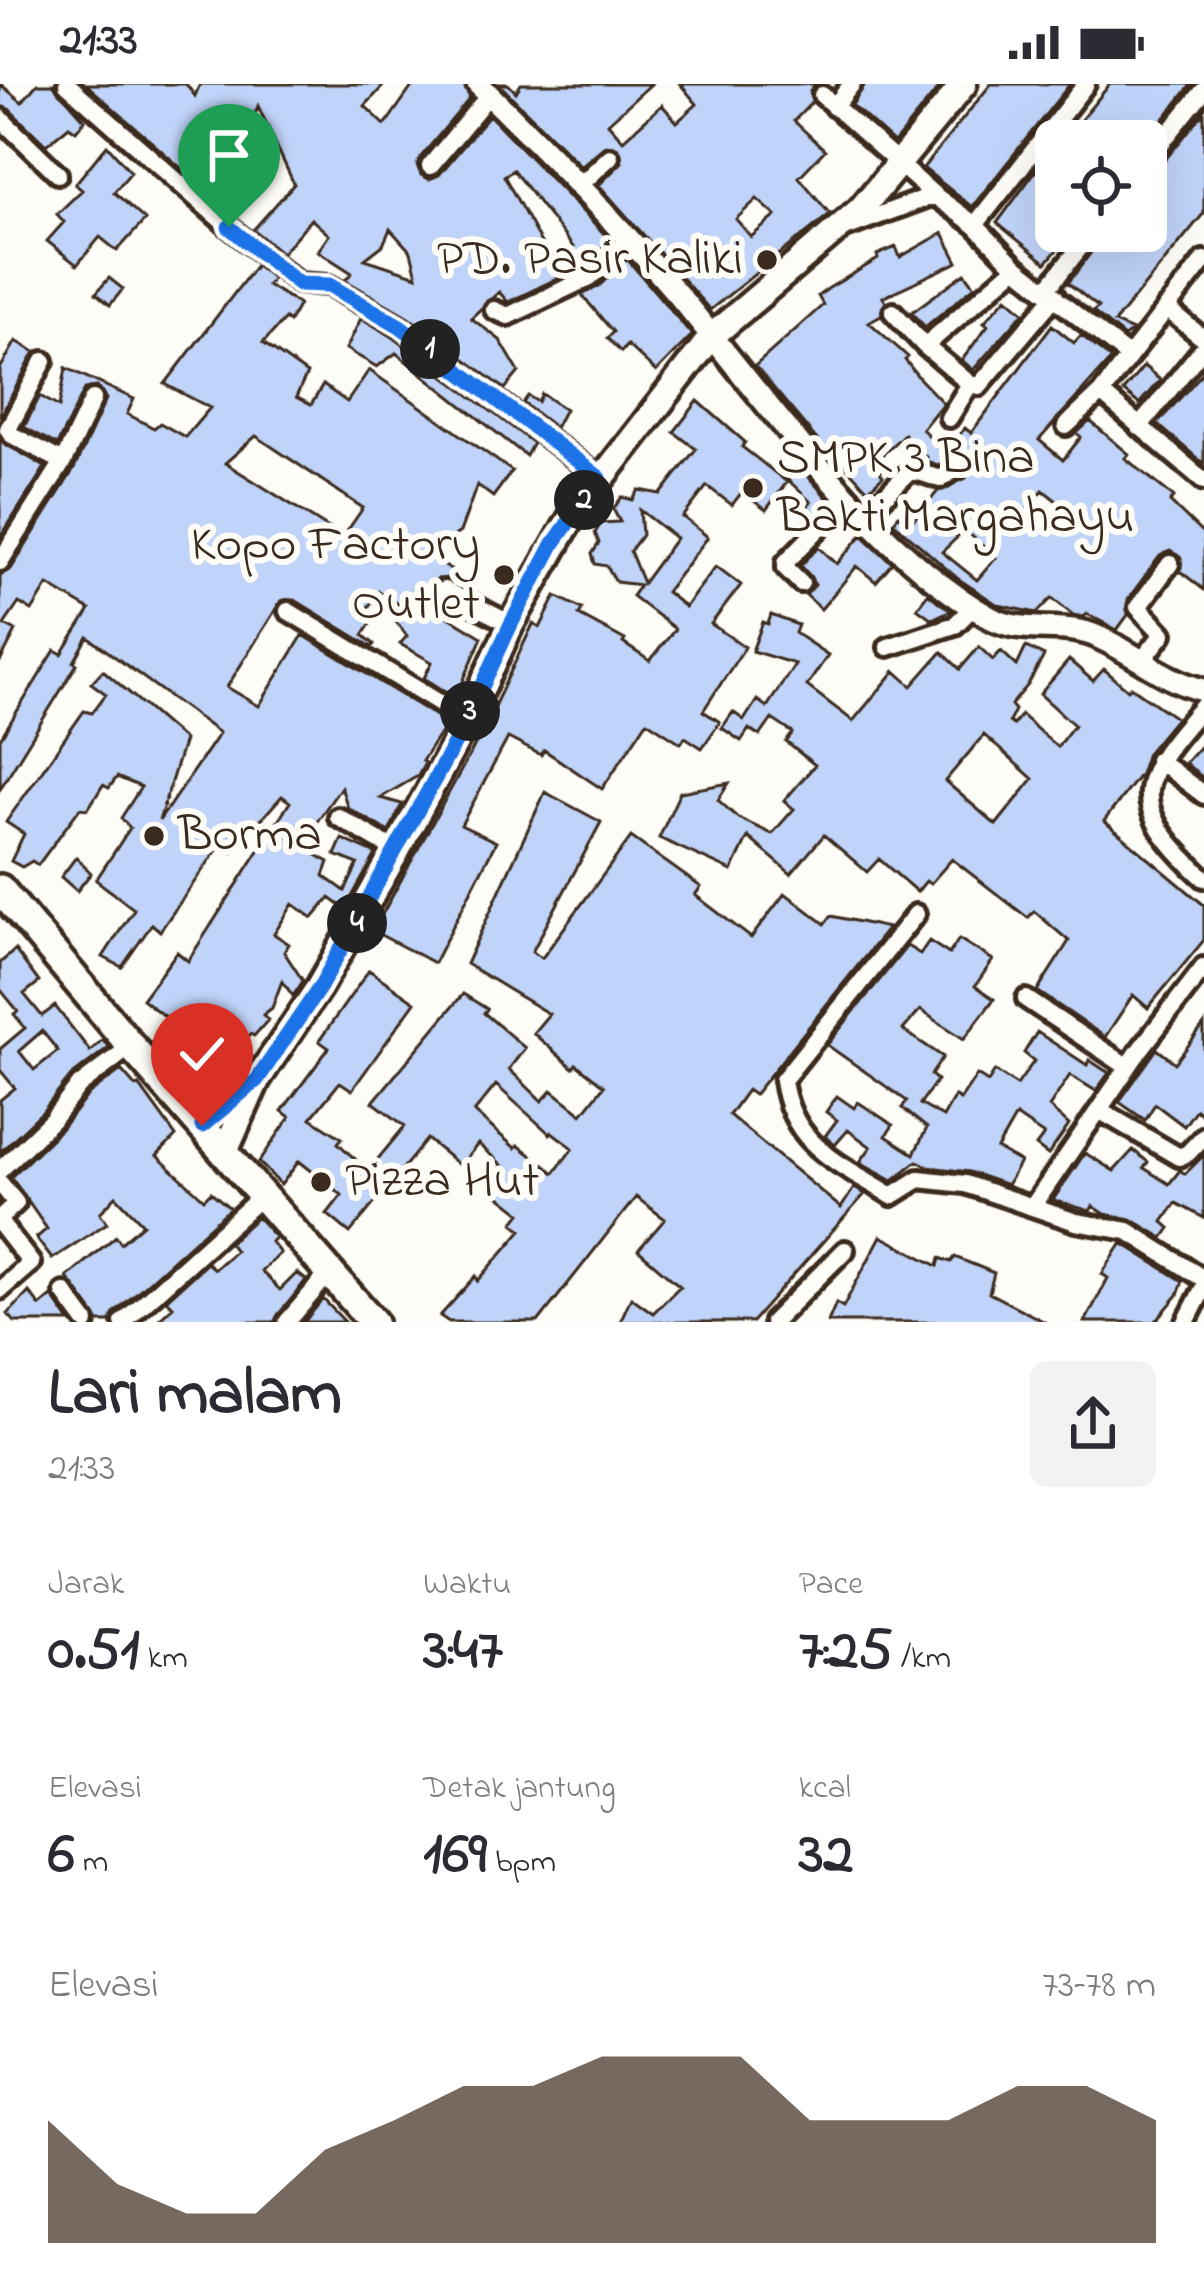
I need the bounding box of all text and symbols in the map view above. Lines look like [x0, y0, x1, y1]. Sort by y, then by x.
text: 21:33 [60, 9, 138, 75]
pin [178, 104, 280, 227]
map controls [1035, 120, 1167, 252]
button: locate [1035, 120, 1167, 252]
icon: arrive [196, 122, 262, 188]
place label: PD. Pasir Kaliki [437, 223, 743, 298]
marker: PD. Pasir Kaliki [754, 247, 780, 273]
pin: 1 [400, 319, 460, 379]
text: 1 [425, 325, 435, 373]
place label: SMPK 3 Bina Bakti Margahayu [775, 422, 1134, 556]
pin: 2 [554, 470, 614, 530]
marker: SMPK 3 Bina Bakti Margahayu [740, 475, 766, 501]
text: 2 [576, 476, 592, 524]
place label: Kopo Factory Outlet [191, 509, 480, 643]
marker: Kopo Factory Outlet [491, 562, 517, 588]
pin: 3 [440, 681, 500, 741]
text: 3 [463, 687, 477, 735]
place label: Borma [176, 799, 322, 874]
marker: Borma [141, 823, 167, 849]
pin: 4 [327, 893, 387, 953]
text: 4 [350, 899, 364, 947]
pin [151, 1003, 253, 1126]
icon: check [169, 1021, 235, 1087]
place label: Pizza Hut [345, 1145, 539, 1220]
marker: Pizza Hut [308, 1169, 334, 1195]
text: Lari malam [48, 1348, 342, 1444]
button: share [1030, 1361, 1156, 1487]
text: 21:33 [48, 1441, 115, 1498]
text: Jarak [48, 1561, 124, 1609]
text: Waktu [423, 1561, 511, 1609]
text: Pace [799, 1561, 863, 1609]
text: 0.51 [48, 1609, 140, 1696]
text: 3:47 [423, 1609, 503, 1696]
text: 7:25 [799, 1609, 893, 1696]
text: km [140, 1635, 188, 1683]
text: /km [893, 1635, 951, 1683]
text: Elevasi [48, 1765, 142, 1813]
text: Detak jantung [423, 1765, 616, 1813]
text: kcal [799, 1765, 851, 1813]
text: 6 [48, 1813, 74, 1900]
text: 169 [423, 1813, 487, 1900]
text: 32 [799, 1813, 853, 1900]
text: m [74, 1839, 108, 1887]
text: bpm [487, 1839, 556, 1887]
text: Elevasi [48, 1958, 159, 2015]
text: 73–78 m [1042, 1958, 1156, 2015]

